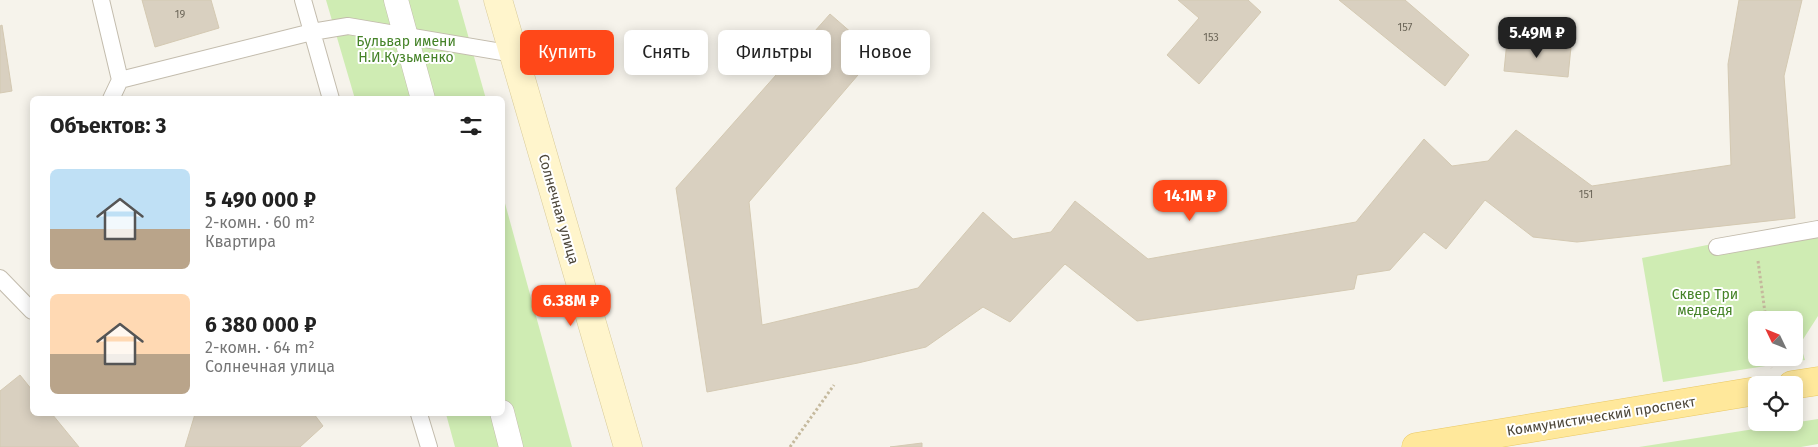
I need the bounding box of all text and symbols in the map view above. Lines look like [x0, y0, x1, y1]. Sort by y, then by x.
house number: 19 [175, 8, 185, 21]
pin: 5.49M ₽ [1491, 17, 1583, 59]
house number: 157 [1398, 21, 1413, 34]
text: 5.49M ₽ [1509, 23, 1565, 42]
chip: Купить [520, 30, 614, 75]
chip: Снять [624, 30, 708, 75]
chip: Фильтры [718, 30, 831, 75]
chip: Новое [841, 30, 930, 75]
house number: 153 [1203, 31, 1219, 44]
park label: Бульвар имени Н.И.Кузьменко [356, 33, 456, 66]
icon: filters [457, 112, 485, 140]
text: Объектов: 3 [50, 113, 166, 139]
street label: Солнечная улица [535, 152, 582, 266]
pin: 14.1M ₽ [1144, 180, 1236, 222]
text: 14.1M ₽ [1164, 186, 1216, 205]
text: 5 490 000 ₽ [205, 187, 316, 213]
house number: 151 [1579, 188, 1593, 201]
icon: home [90, 189, 150, 249]
text: 2-комн. · 60 m² [205, 213, 315, 232]
text: Квартира [205, 232, 276, 251]
pin: 6.38M ₽ [525, 284, 617, 327]
park label: Сквер Три медведя [1672, 286, 1738, 319]
text: 6.38M ₽ [543, 291, 599, 310]
north arrow [1748, 311, 1802, 366]
map controls [1748, 311, 1803, 431]
text: 6 380 000 ₽ [205, 312, 317, 338]
icon: home [90, 314, 150, 374]
text: 2-комн. · 64 m² [205, 338, 315, 357]
text: Солнечная улица [205, 357, 335, 376]
button: locate [1748, 376, 1803, 431]
street label: Коммунистический проспект [1506, 393, 1697, 440]

